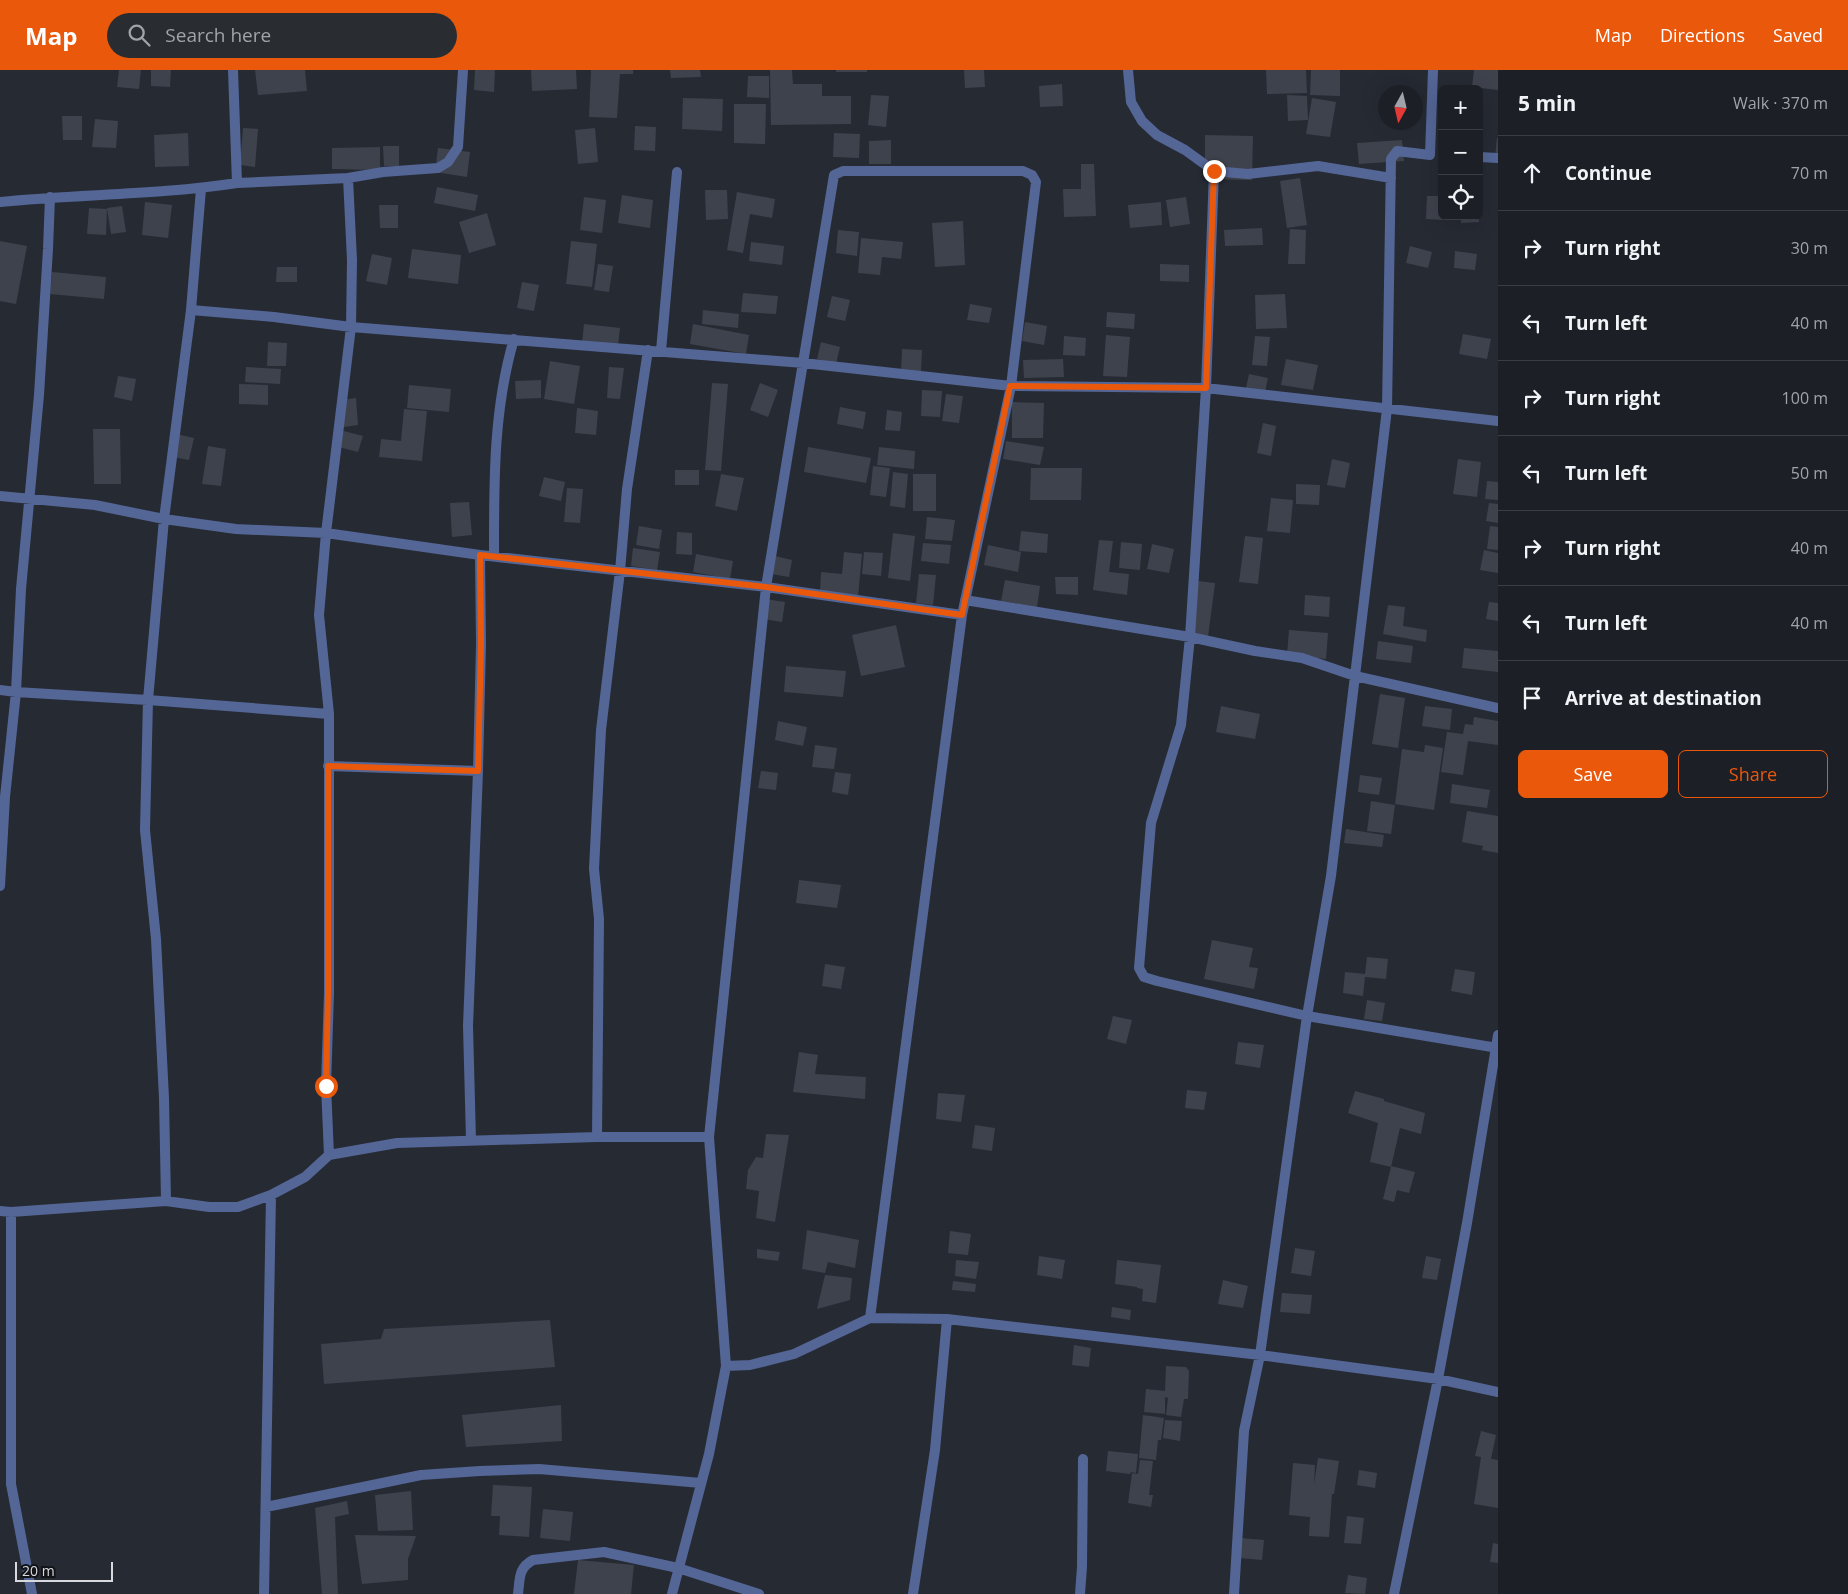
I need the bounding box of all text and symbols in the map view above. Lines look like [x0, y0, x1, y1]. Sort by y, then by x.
search box [107, 13, 457, 58]
text: Map [25, 19, 77, 52]
icon: search [125, 21, 153, 49]
text: Search here [165, 22, 271, 48]
text: Map [1595, 23, 1632, 47]
text: Directions [1660, 23, 1745, 47]
text: Saved [1773, 23, 1823, 47]
north arrow [1378, 85, 1423, 130]
map controls [1438, 85, 1483, 220]
button: + [1438, 85, 1483, 130]
text: 5 min [1518, 89, 1576, 117]
text: Walk · 370 m [1733, 92, 1828, 114]
button: − [1438, 130, 1483, 175]
icon: ahead [1518, 159, 1546, 187]
route end [1203, 160, 1226, 183]
text: Continue [1565, 160, 1652, 186]
text: 70 m [1791, 162, 1828, 184]
button: locate [1438, 175, 1483, 220]
icon: right [1518, 234, 1546, 262]
text: Turn right [1565, 235, 1660, 261]
text: 30 m [1791, 237, 1828, 259]
icon: left [1518, 309, 1546, 337]
text: Turn left [1565, 310, 1647, 336]
text: 40 m [1791, 312, 1828, 334]
icon: right [1518, 384, 1546, 412]
text: Turn right [1565, 385, 1660, 411]
text: 100 m [1782, 387, 1828, 409]
icon: left [1518, 459, 1546, 487]
text: Turn left [1565, 460, 1647, 486]
text: 50 m [1791, 462, 1828, 484]
icon: right [1518, 534, 1546, 562]
text: Turn right [1565, 535, 1660, 561]
text: 40 m [1791, 537, 1828, 559]
icon: left [1518, 609, 1546, 637]
text: Turn left [1565, 610, 1647, 636]
text: 40 m [1791, 612, 1828, 634]
icon: arrive [1518, 684, 1546, 712]
text: Arrive at destination [1565, 685, 1762, 711]
button: Save [1518, 750, 1668, 798]
button: Share [1678, 750, 1828, 798]
route start [315, 1075, 338, 1098]
scale bar [15, 1559, 112, 1582]
text: 20 m [22, 1561, 55, 1580]

